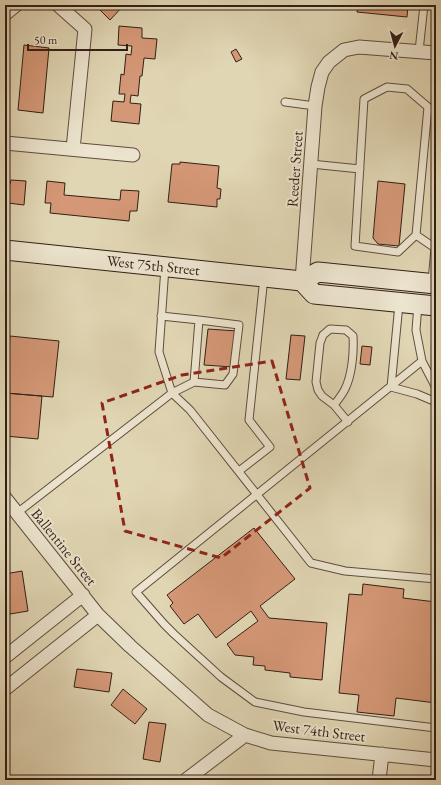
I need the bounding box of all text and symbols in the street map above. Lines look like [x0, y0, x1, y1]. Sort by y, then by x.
scale bar [28, 26, 127, 52]
north arrow [375, 26, 415, 66]
text: 50 m [34, 32, 58, 48]
text: N [389, 49, 399, 63]
street label: Reeder Street [282, 130, 307, 208]
street label: West 75th Street [106, 251, 201, 279]
street label: Ballentine Street [27, 504, 101, 589]
street label: West 74th Street [272, 715, 367, 746]

